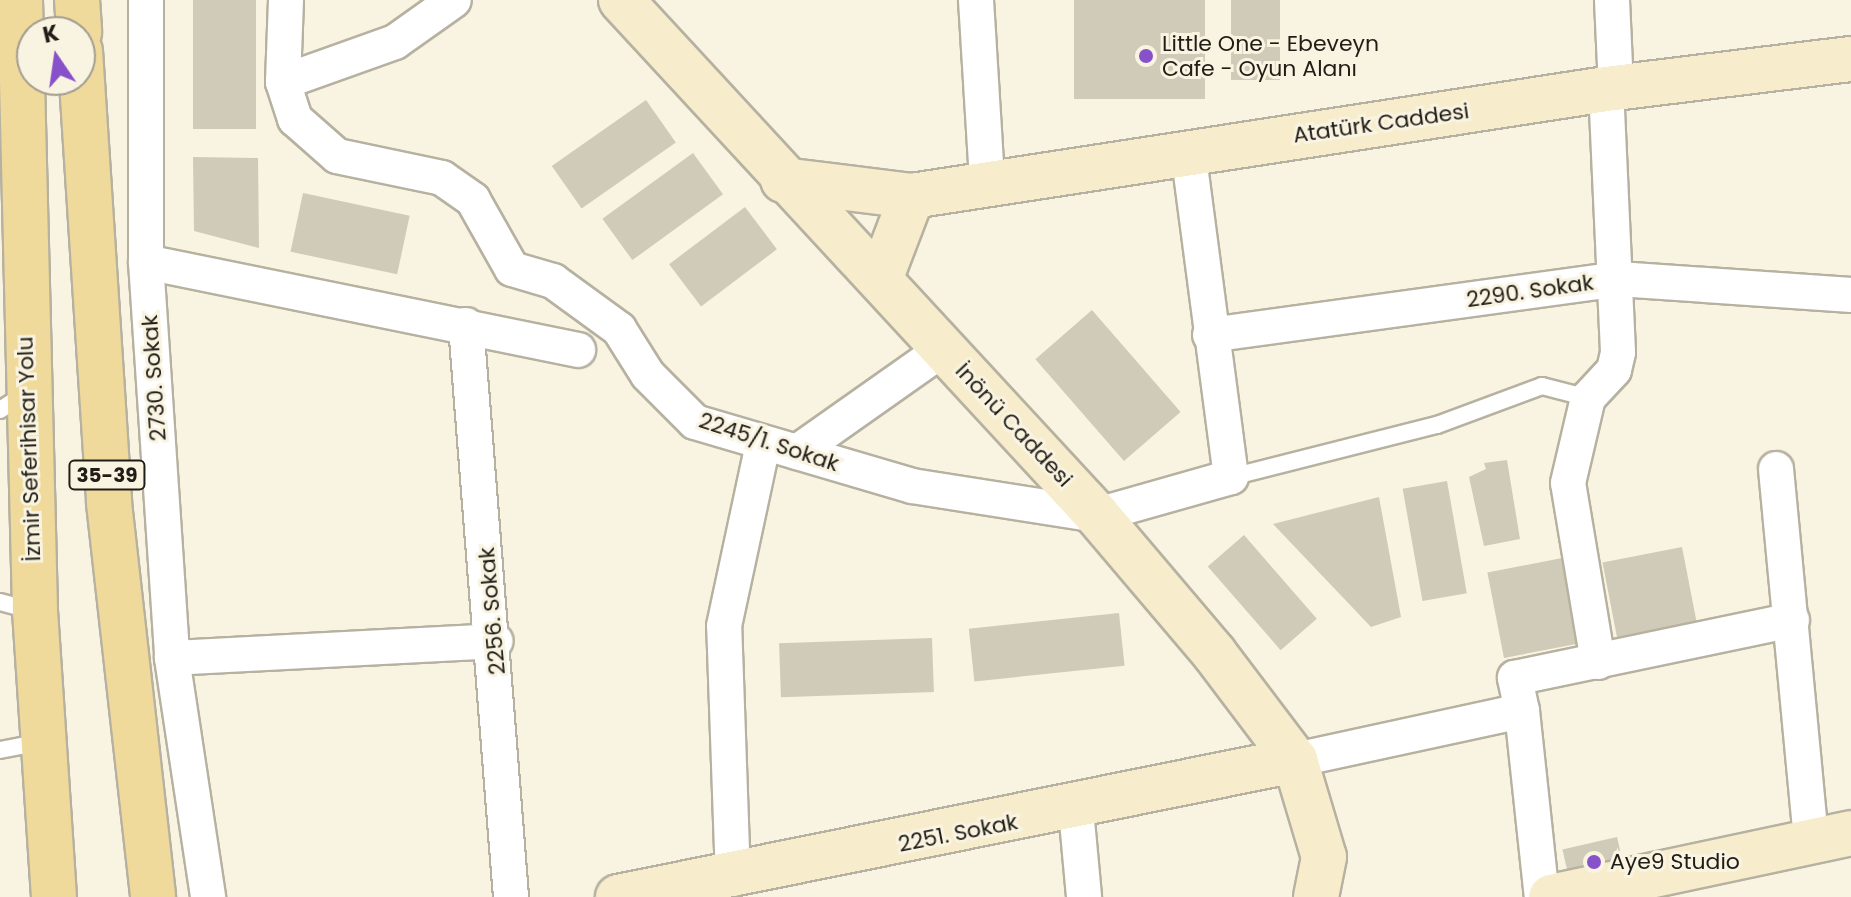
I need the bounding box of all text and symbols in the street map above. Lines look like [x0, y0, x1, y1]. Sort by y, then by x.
north arrow [16, 16, 96, 96]
text: K [40, 17, 62, 51]
place label: Little One - Ebeveyn Cafe - Oyun Alanı [1162, 30, 1379, 82]
marker: Little One - Ebeveyn Cafe - Oyun Alanı [1137, 47, 1155, 65]
street label: Atatürk Caddesi [1291, 98, 1471, 148]
street label: 2290. Sokak [1465, 269, 1595, 313]
street label: 2730. Sokak [136, 314, 172, 442]
street label: İzmir Seferihisar Yolu [12, 336, 46, 562]
street label: İnönü Caddesi [950, 358, 1078, 492]
street label: 2245/1. Sokak [696, 407, 842, 477]
road number: 35-39 [67, 459, 147, 491]
street label: 2256. Sokak [473, 546, 511, 676]
street label: 2251. Sokak [896, 808, 1020, 858]
place label: Aye9 Studio [1610, 849, 1740, 875]
marker: Aye9 Studio [1585, 853, 1603, 871]

